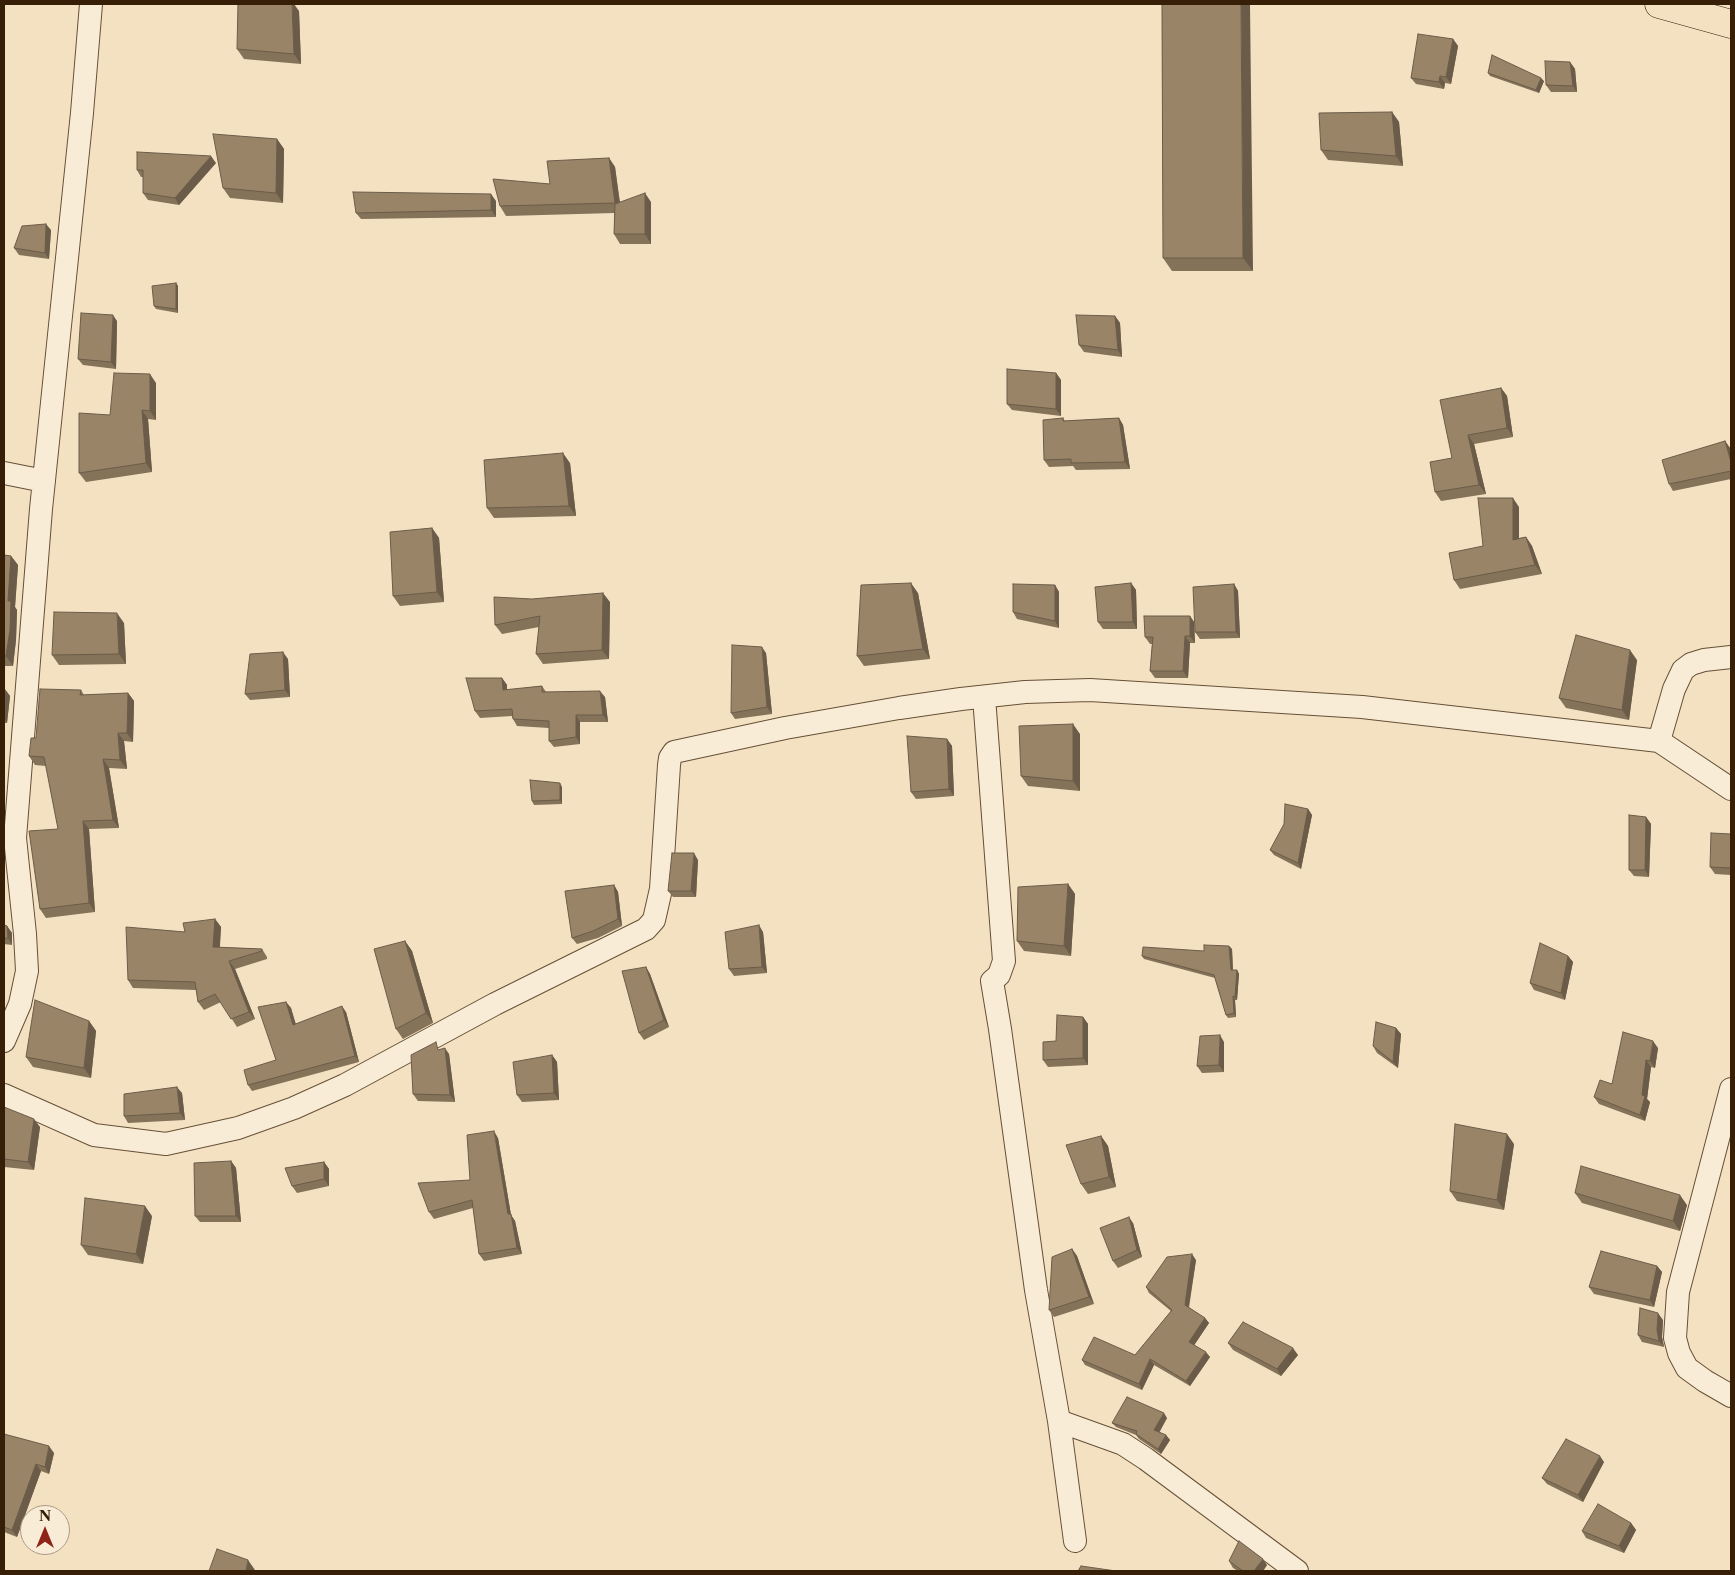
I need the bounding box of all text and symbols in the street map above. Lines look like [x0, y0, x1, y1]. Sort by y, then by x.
north arrow [20, 1505, 70, 1555]
text: N [39, 1507, 51, 1525]

